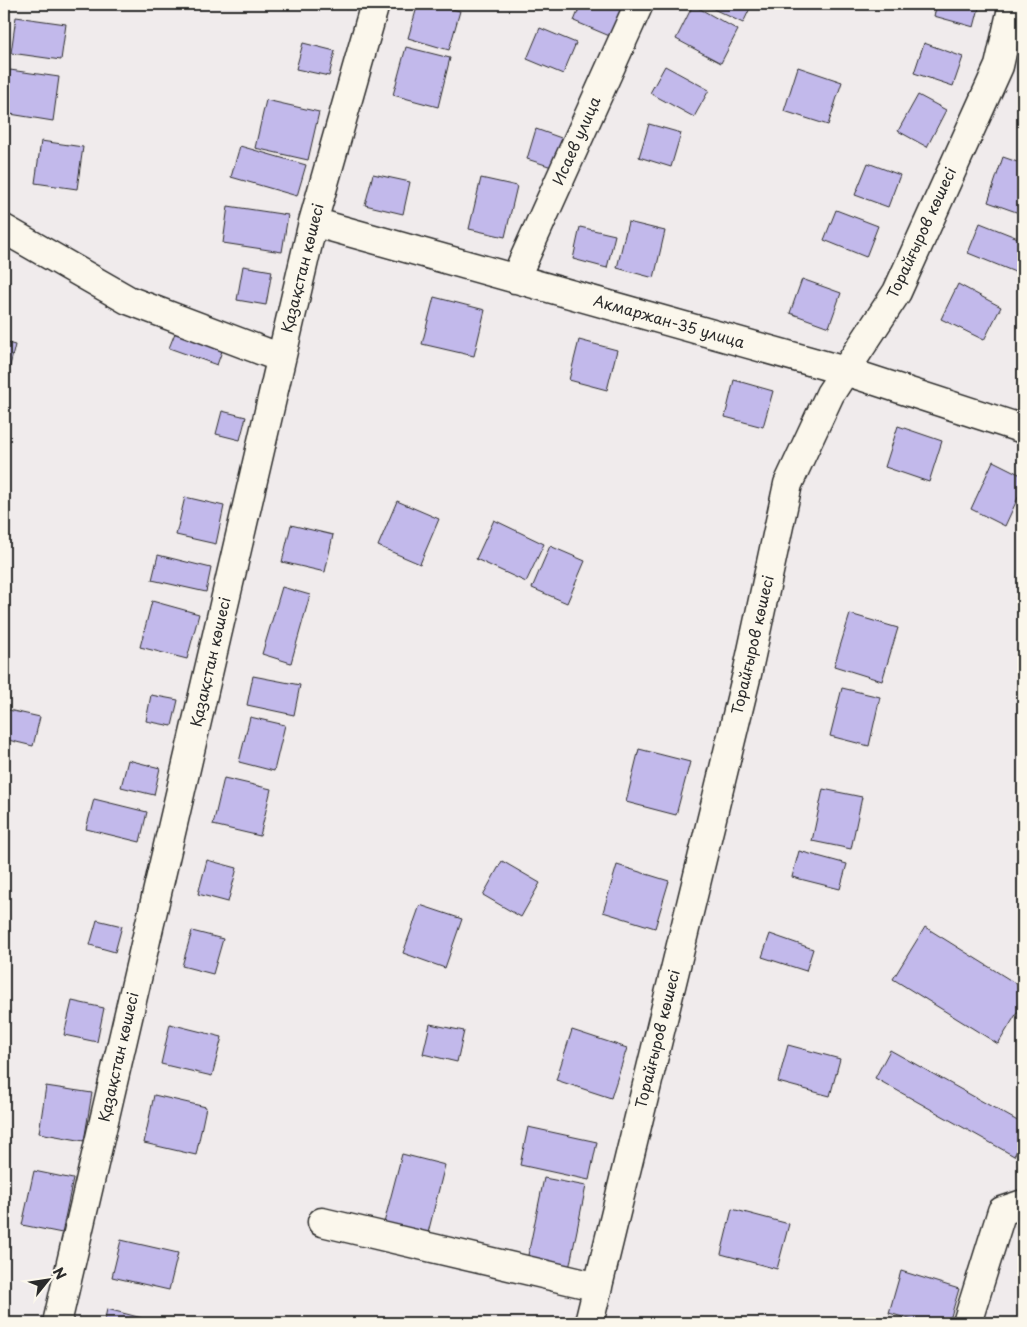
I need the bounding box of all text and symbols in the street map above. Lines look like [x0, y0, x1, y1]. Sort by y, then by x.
street label: Исаев улица [546, 92, 606, 188]
street label: Торайғыров көшесі [880, 163, 961, 302]
street label: Қазақстан көшесі [274, 201, 329, 335]
street label: Акмаржан-35 улица [591, 288, 748, 353]
street label: Торайғыров көшесі [724, 573, 779, 717]
street label: Қазақстан көшесі [183, 595, 236, 729]
street label: Торайғыров көшесі [628, 967, 685, 1110]
street label: Қазақстан көшесі [91, 990, 144, 1124]
north arrow [22, 1254, 72, 1304]
text: N [48, 1263, 72, 1283]

